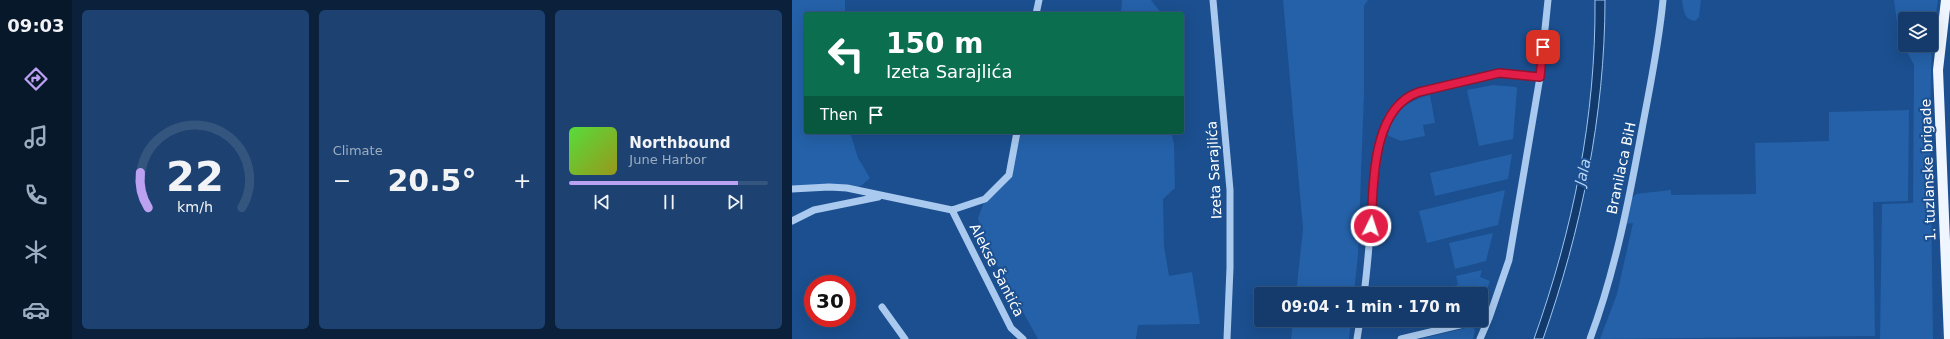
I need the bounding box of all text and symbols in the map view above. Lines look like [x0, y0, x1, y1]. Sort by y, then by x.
map controls [1898, 12, 1938, 52]
button: layers [1898, 12, 1938, 52]
text: 09:03 [7, 15, 65, 36]
text: 150 m [886, 27, 983, 60]
icon: left [820, 28, 872, 80]
pin [1526, 30, 1560, 64]
icon: arrive [1532, 36, 1554, 58]
text: Izeta Sarajlića [886, 61, 1012, 82]
icon: directions [22, 65, 50, 93]
street label: 1. tuzlanske brigade [1918, 99, 1938, 241]
icon: arrive [865, 104, 887, 126]
text: Then [820, 106, 857, 124]
street label: Izeta Sarajlića [1203, 120, 1225, 220]
street label: Branilaca BiH [1603, 120, 1639, 216]
icon: music [22, 123, 50, 151]
text: Northbound [629, 134, 731, 152]
text: Climate [333, 143, 383, 158]
text: 22 [166, 151, 224, 200]
text: June Harbor [629, 152, 706, 167]
water label: Jala [1571, 157, 1595, 190]
text: 20.5° [387, 163, 477, 198]
text: − [333, 168, 351, 193]
text: + [513, 168, 531, 193]
icon: phone [22, 181, 50, 209]
icon: previous [591, 191, 613, 213]
icon: pause [658, 191, 680, 213]
icon: next [724, 191, 746, 213]
text: km/h [177, 198, 213, 214]
position arrow [1350, 205, 1392, 247]
street label: Alekse Šantića [967, 220, 1028, 319]
icon: climate [22, 238, 50, 266]
speed limit sign: 30 [804, 275, 856, 327]
icon: car [22, 296, 50, 324]
text: 09:04 · 1 min · 170 m [1281, 298, 1461, 316]

